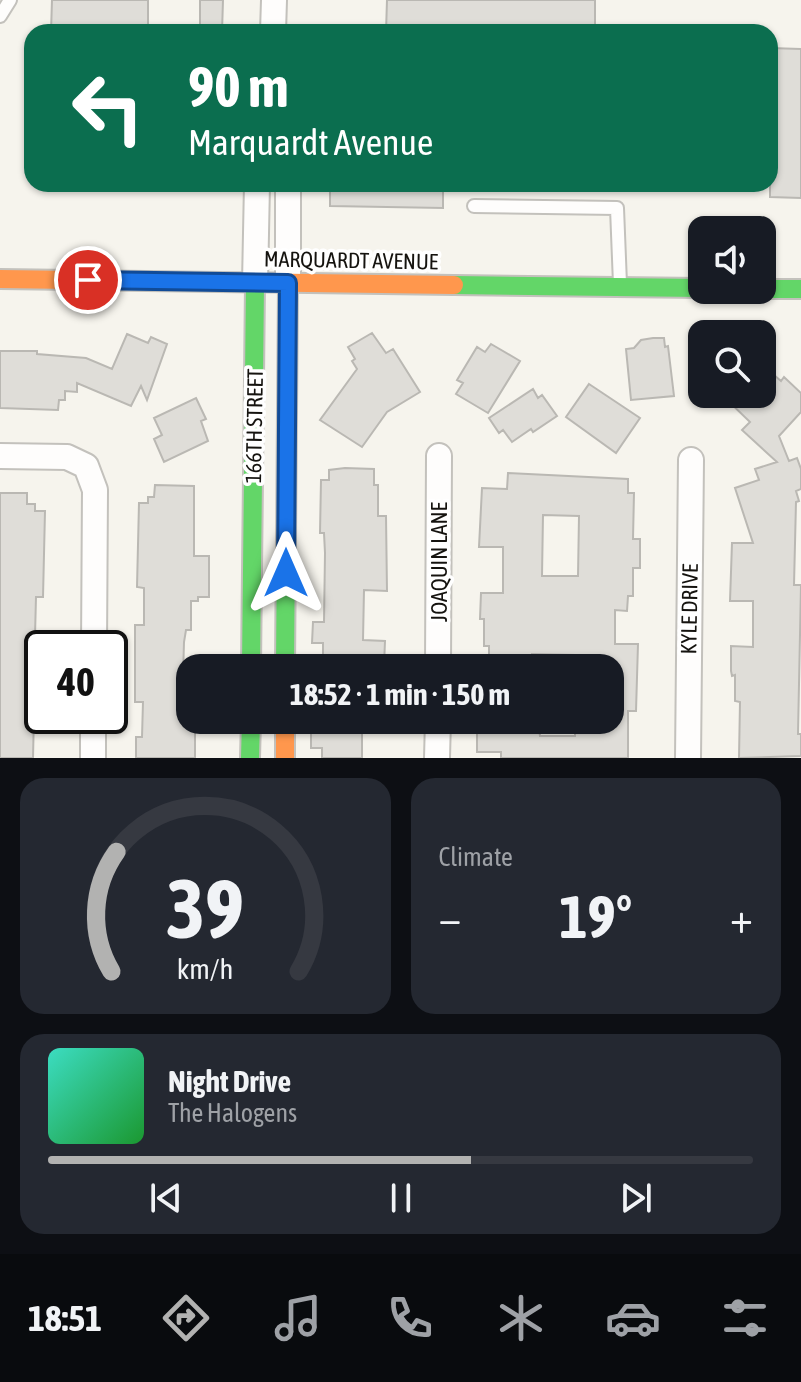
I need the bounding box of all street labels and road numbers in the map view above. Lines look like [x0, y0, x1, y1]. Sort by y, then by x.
street label: MARQUARDT AVENUE [264, 245, 439, 275]
street label: 166TH STREET [240, 368, 268, 484]
street label: JOAQUIN LANE [426, 502, 452, 622]
street label: KYLE DRIVE [675, 563, 703, 655]

